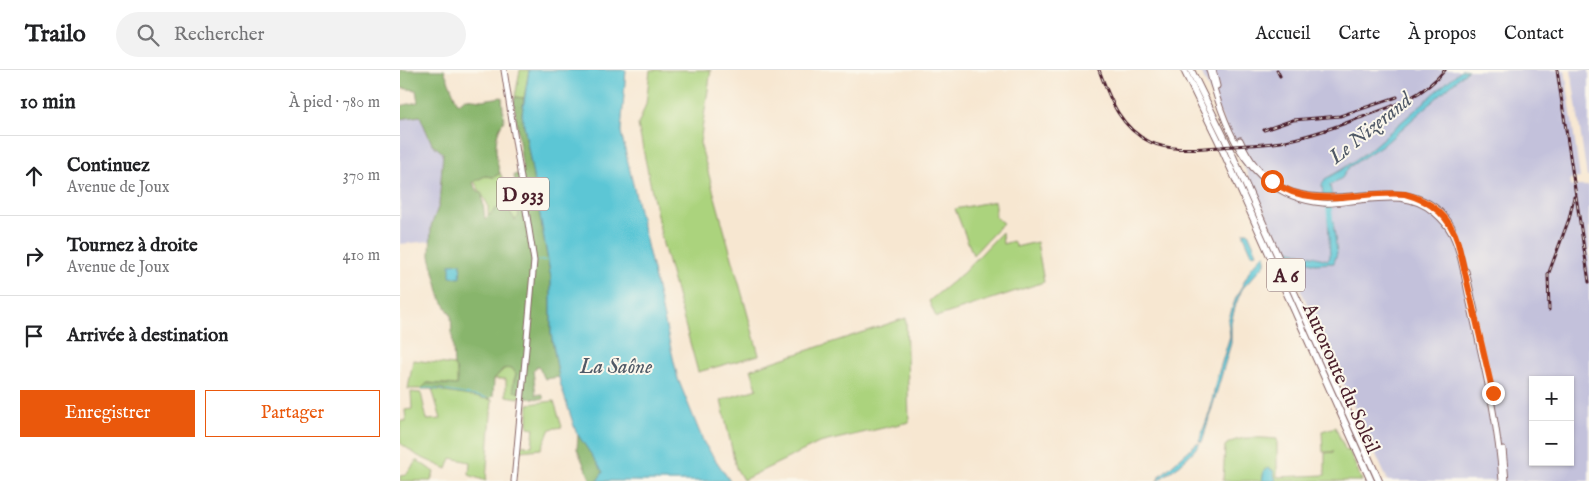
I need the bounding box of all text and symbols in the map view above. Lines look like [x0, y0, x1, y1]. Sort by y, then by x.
search box [116, 12, 466, 57]
text: Trailo [25, 19, 86, 50]
icon: search [134, 21, 162, 49]
text: Rechercher [174, 23, 265, 47]
text: Accueil [1256, 23, 1311, 46]
text: Carte [1339, 23, 1380, 46]
text: À propos [1408, 23, 1476, 46]
text: Contact [1504, 23, 1564, 46]
water label: Le Nizerand [1323, 86, 1420, 172]
text: 10 min [20, 89, 76, 116]
text: À pied · 780 m [289, 93, 380, 113]
text: Continuez [67, 154, 150, 178]
icon: ahead [20, 162, 48, 190]
text: 370 m [343, 166, 380, 186]
route start [1261, 170, 1284, 193]
text: Avenue de Joux [67, 178, 170, 198]
road number: D 933 [497, 178, 549, 210]
text: Tournez à droite [67, 234, 198, 258]
icon: right [20, 242, 48, 270]
text: 410 m [343, 246, 380, 266]
text: Avenue de Joux [67, 258, 170, 278]
road number: A 6 [1267, 258, 1305, 292]
street label: Autoroute du Soleil [1296, 299, 1385, 458]
icon: arrive [20, 322, 48, 350]
text: Arrivée à destination [67, 324, 228, 348]
water label: La Saône [579, 354, 652, 381]
map controls [1529, 376, 1574, 466]
button: + [1529, 376, 1574, 421]
route end [1482, 382, 1505, 405]
button: Enregistrer [20, 390, 195, 437]
button: Partager [205, 390, 380, 437]
button: − [1529, 421, 1574, 466]

